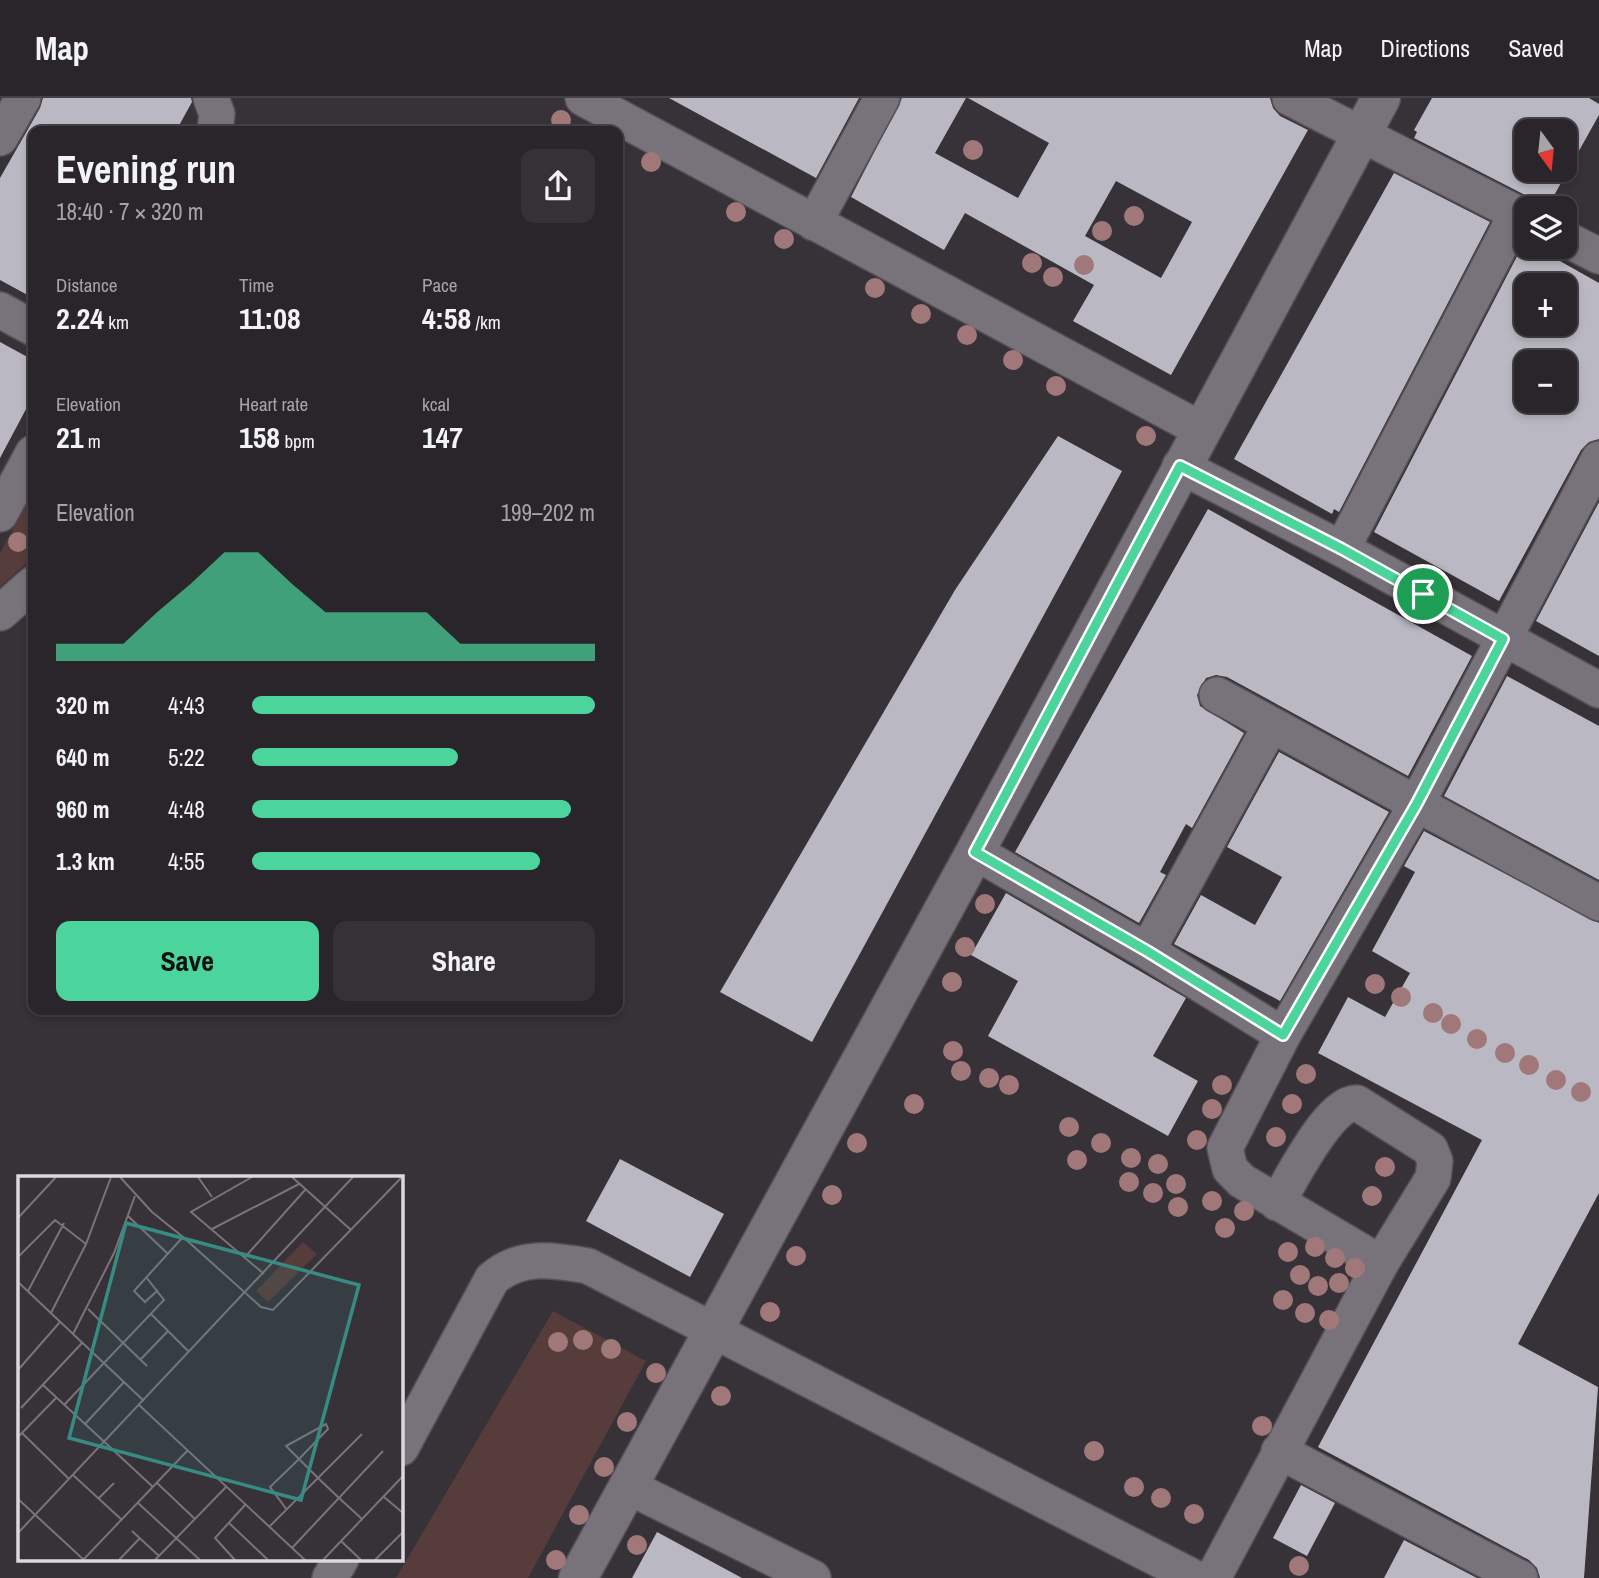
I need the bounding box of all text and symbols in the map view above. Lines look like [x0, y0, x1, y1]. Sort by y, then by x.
text: Map [35, 26, 89, 70]
text: Map [1304, 32, 1342, 64]
text: Directions [1380, 32, 1470, 64]
text: Saved [1508, 32, 1564, 64]
north arrow [1514, 119, 1577, 182]
map controls [1514, 119, 1577, 413]
text: Evening run [56, 144, 236, 195]
button: share [521, 149, 595, 223]
text: 18:40 · 7 × 320 m [56, 196, 203, 227]
button: layers [1514, 196, 1577, 259]
text: Distance [56, 272, 117, 298]
text: Time [239, 272, 274, 298]
text: Pace [422, 272, 458, 298]
button: + [1514, 273, 1577, 336]
text: 2.24 [56, 298, 104, 338]
text: 11:08 [239, 298, 301, 338]
text: 4:58 [422, 298, 471, 338]
text: km [104, 309, 129, 335]
text: /km [471, 309, 501, 335]
button: − [1514, 350, 1577, 413]
text: Elevation [56, 391, 121, 417]
text: Heart rate [239, 391, 308, 417]
text: kcal [422, 391, 450, 417]
text: 21 [56, 417, 83, 457]
text: 158 [239, 417, 280, 457]
text: 147 [422, 417, 463, 457]
text: m [83, 428, 101, 454]
text: bpm [280, 428, 315, 454]
text: Elevation [56, 497, 135, 528]
text: 199–202 m [501, 497, 595, 528]
pin [1393, 564, 1453, 624]
icon: arrive [1404, 575, 1442, 613]
text: 320 m [56, 690, 109, 721]
text: 4:43 [168, 690, 205, 721]
text: 640 m [56, 742, 109, 773]
text: 5:22 [168, 742, 205, 773]
text: 960 m [56, 794, 109, 825]
text: 4:48 [168, 794, 205, 825]
text: 1.3 km [56, 846, 115, 877]
text: 4:55 [168, 846, 205, 877]
button: Save [56, 921, 319, 1001]
button: Share [333, 921, 595, 1001]
inset map [18, 1176, 402, 1560]

